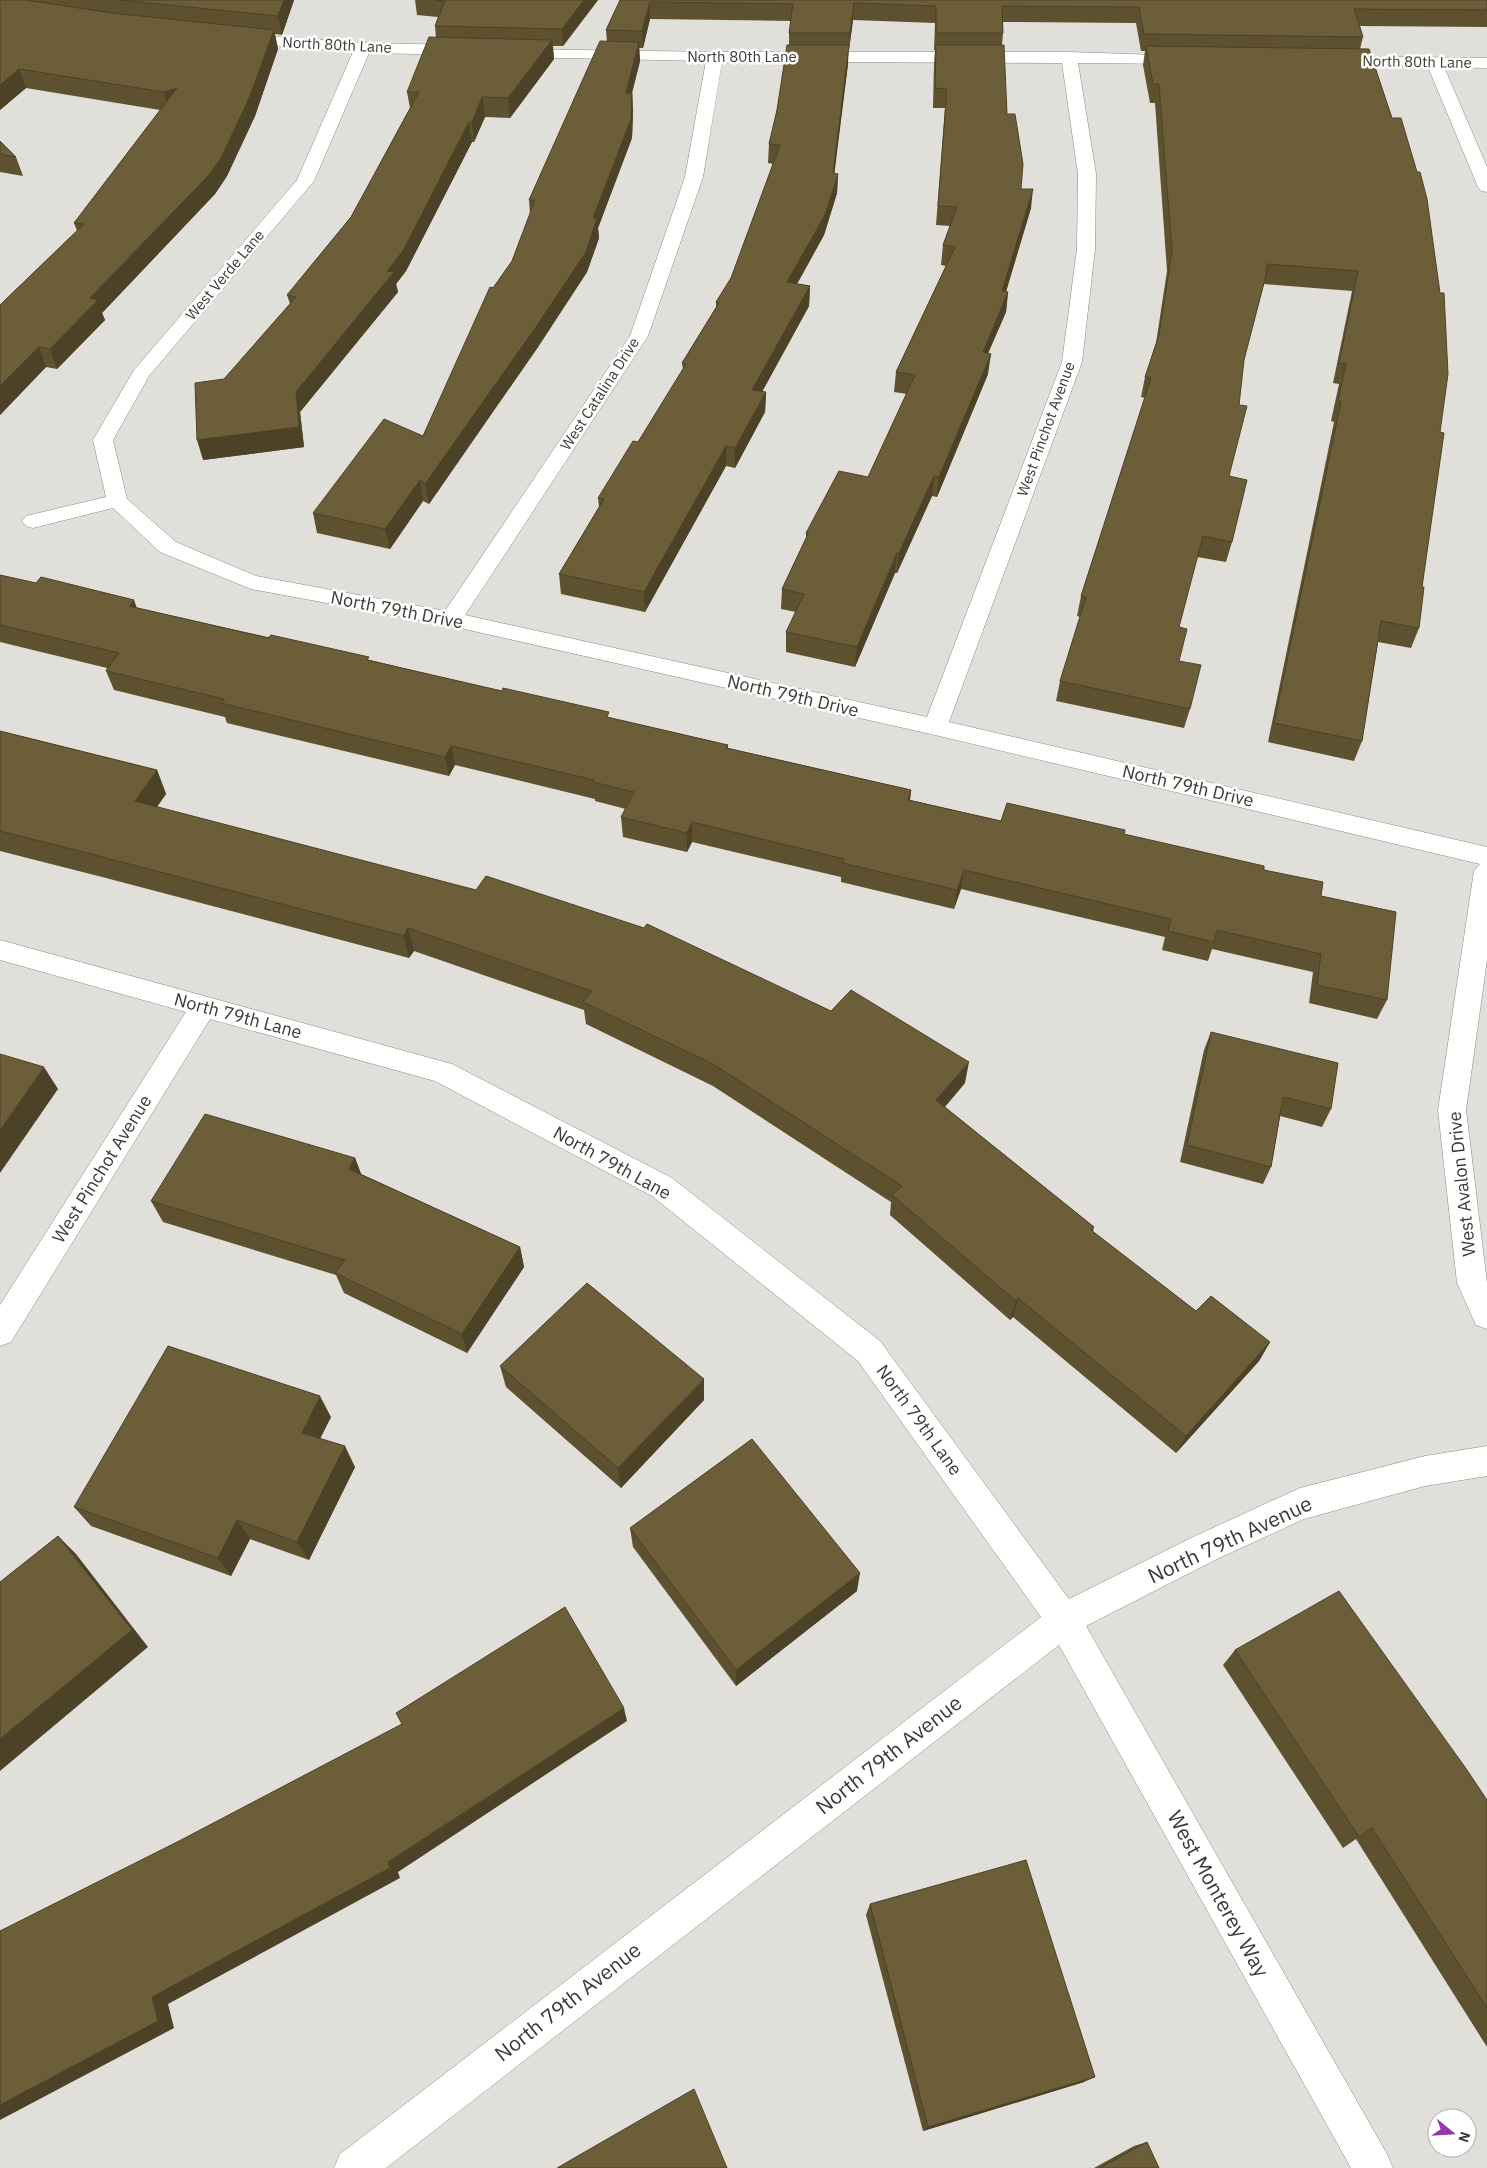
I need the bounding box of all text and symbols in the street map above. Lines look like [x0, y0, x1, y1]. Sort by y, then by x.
street label: North 80th Lane [282, 32, 392, 57]
street label: North 80th Lane [687, 47, 797, 66]
street label: North 80th Lane [1362, 51, 1472, 72]
street label: West Verde Lane [181, 225, 268, 324]
street label: West Catalina Drive [556, 334, 643, 454]
street label: West Pinchot Avenue [1012, 359, 1079, 499]
street label: North 79th Drive [329, 585, 465, 634]
street label: North 79th Drive [725, 669, 861, 722]
street label: North 79th Drive [1120, 759, 1256, 812]
street label: North 79th Lane [172, 987, 305, 1044]
street label: West Pinchot Avenue [47, 1090, 157, 1247]
street label: West Avalon Drive [1442, 1110, 1481, 1258]
street label: North 79th Lane [549, 1121, 675, 1205]
street label: North 79th Lane [871, 1360, 967, 1480]
street label: North 79th Avenue [1143, 1489, 1316, 1589]
street label: North 79th Avenue [810, 1688, 967, 1820]
street label: West Monterey Way [1161, 1805, 1277, 1982]
street label: North 79th Avenue [489, 1935, 646, 2067]
north arrow [1427, 2108, 1477, 2158]
text: N [1454, 2129, 1474, 2145]

